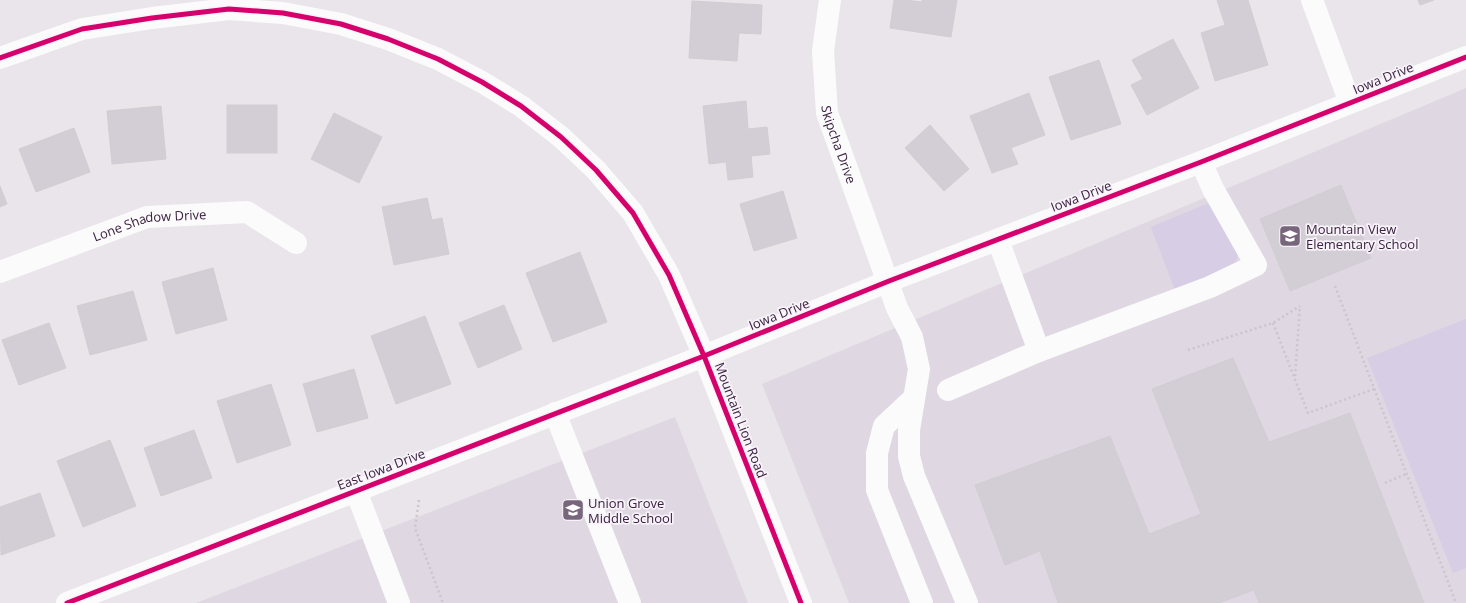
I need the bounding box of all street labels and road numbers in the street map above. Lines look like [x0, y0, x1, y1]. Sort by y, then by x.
street label: Iowa Drive [1350, 58, 1416, 98]
street label: Skipcha Drive [818, 105, 861, 186]
street label: Iowa Drive [1048, 176, 1114, 216]
street label: Lone Shadow Drive [90, 205, 207, 246]
street label: Iowa Drive [746, 294, 812, 334]
street label: Mountain Lion Road [711, 360, 771, 480]
street label: East Iowa Drive [335, 444, 427, 494]

